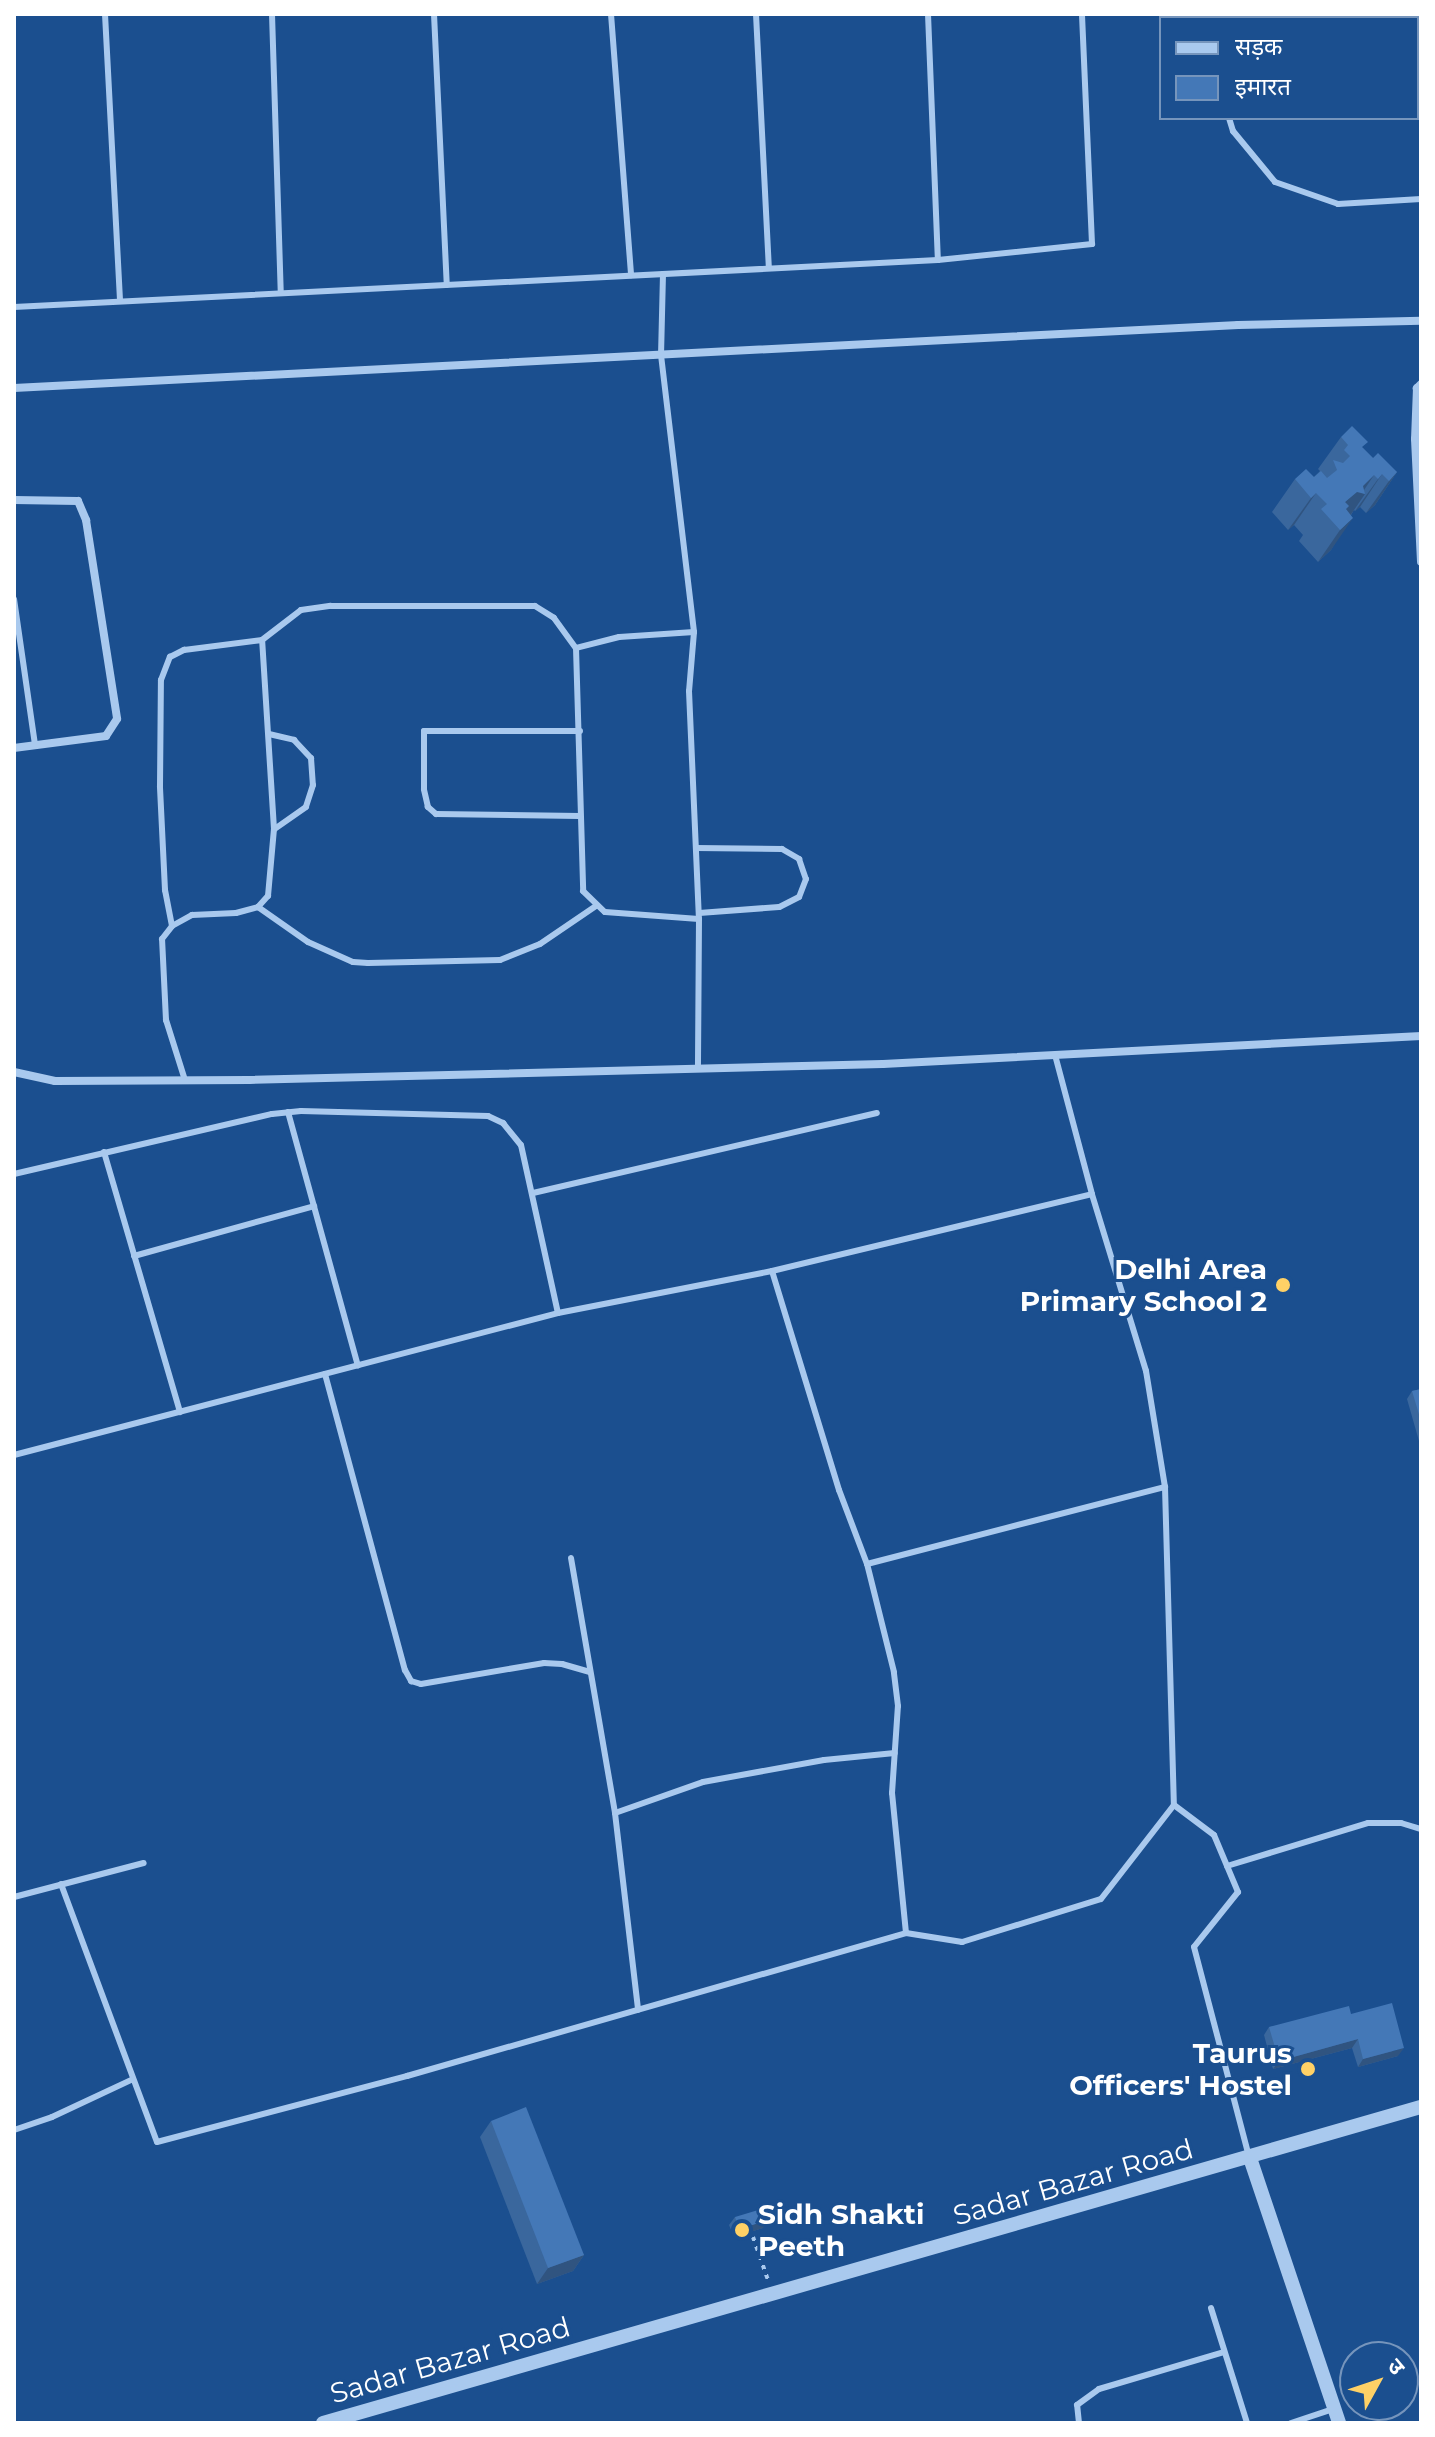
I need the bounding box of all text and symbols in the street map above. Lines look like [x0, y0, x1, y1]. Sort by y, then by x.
legend [1159, 16, 1419, 120]
text: सड़क [1235, 32, 1283, 61]
text: इमारत [1235, 72, 1291, 101]
place label: Delhi Area Primary School 2 [1020, 1252, 1267, 1318]
marker: Delhi Area Primary School 2 [1274, 1276, 1292, 1294]
place label: Taurus Officers' Hostel [1069, 2036, 1292, 2102]
marker: Taurus Officers' Hostel [1299, 2060, 1317, 2078]
street label: Sadar Bazar Road [949, 2132, 1197, 2232]
place label: Sidh Shakti Peeth [758, 2197, 924, 2263]
marker: Sidh Shakti Peeth [733, 2221, 751, 2239]
street label: Sadar Bazar Road [326, 2310, 574, 2410]
north arrow [1339, 2341, 1419, 2421]
text: उ [1382, 2353, 1411, 2380]

